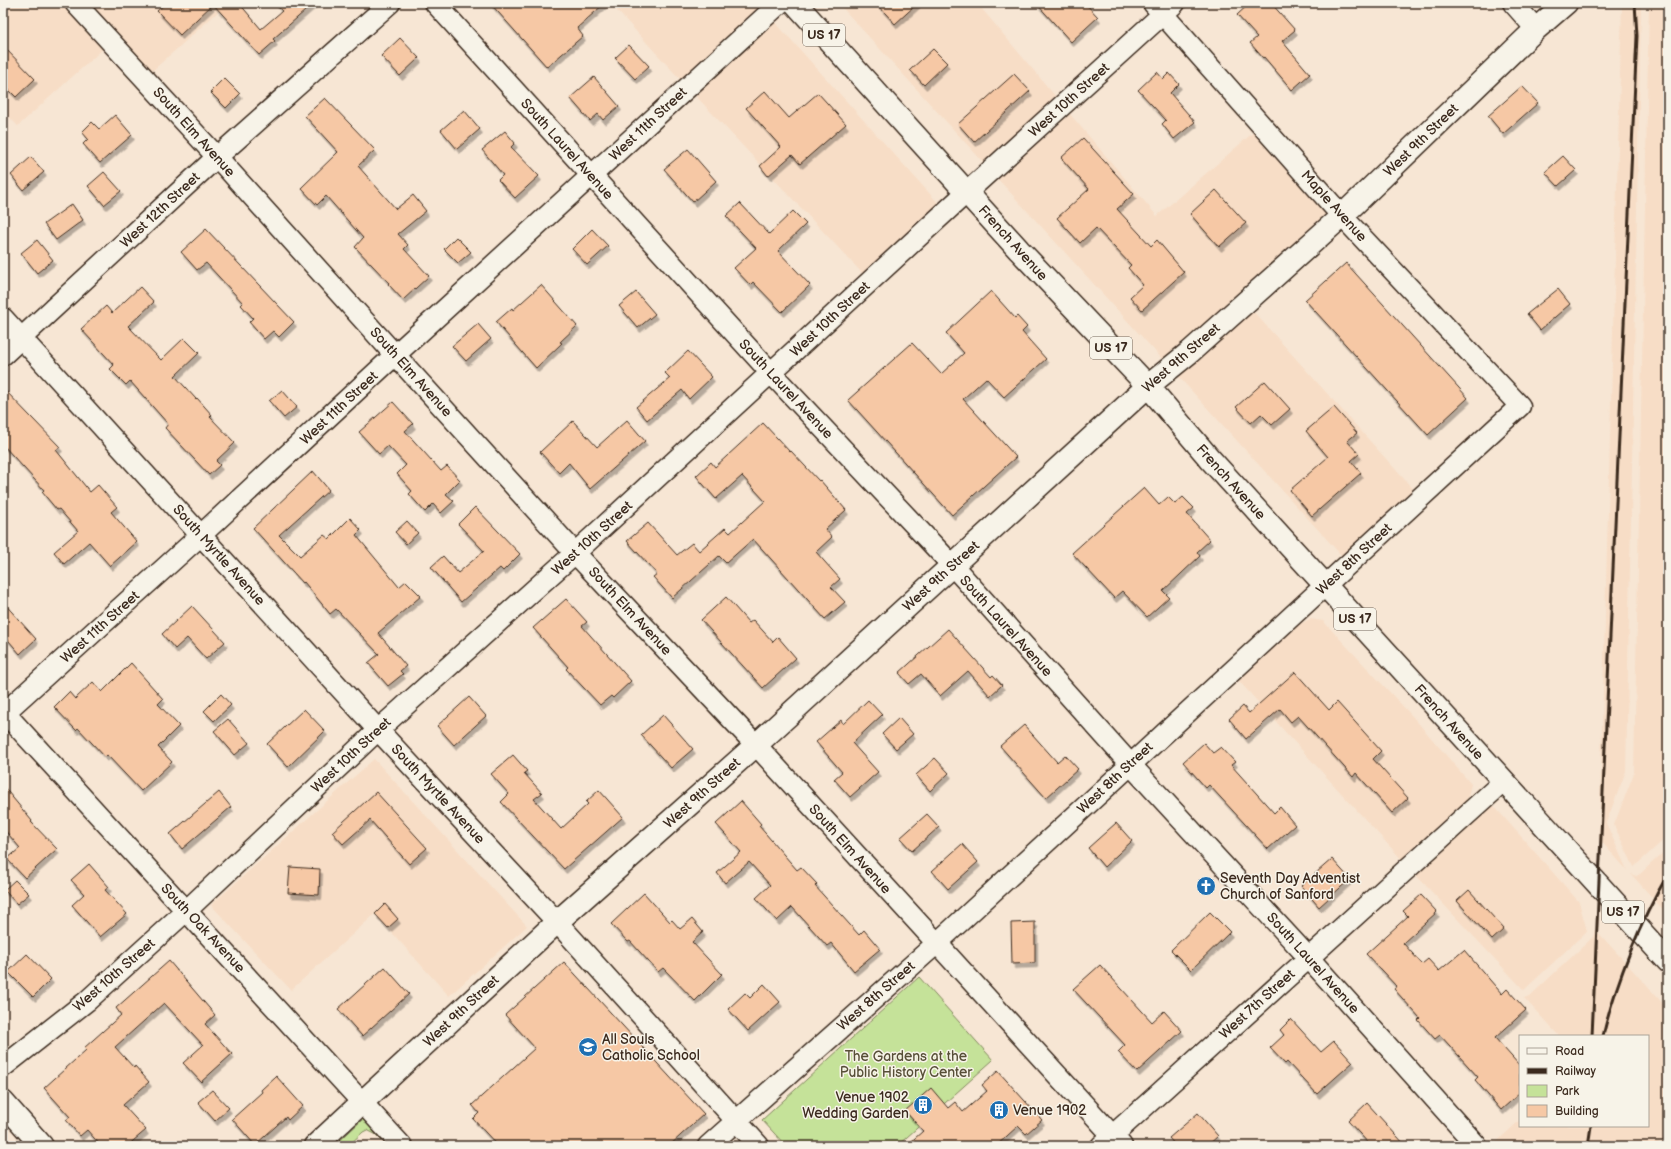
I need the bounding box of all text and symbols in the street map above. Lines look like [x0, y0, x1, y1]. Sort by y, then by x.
road number: US 17 [803, 24, 845, 46]
street label: West 10th Street [1025, 59, 1113, 141]
street label: West 11th Street [606, 83, 691, 164]
street label: South Elm Avenue [149, 84, 239, 180]
street label: South Laurel Avenue [517, 95, 617, 203]
street label: West 9th Street [1380, 100, 1462, 180]
street label: Maple Avenue [1297, 167, 1371, 245]
street label: West 12th Street [117, 168, 204, 251]
street label: French Avenue [975, 202, 1051, 284]
street label: West 10th Street [787, 277, 874, 360]
street label: West 9th Street [1139, 319, 1224, 396]
street label: South Elm Avenue [366, 324, 456, 420]
street label: South Laurel Avenue [735, 336, 837, 442]
road number: US 17 [1090, 337, 1132, 359]
street label: West 11th Street [297, 367, 382, 448]
street label: French Avenue [1193, 441, 1269, 523]
street label: West 10th Street [548, 497, 636, 579]
street label: South Myrtle Avenue [169, 501, 269, 609]
street label: West 8th Street [1313, 519, 1396, 598]
street label: West 9th Street [899, 537, 983, 615]
street label: South Elm Avenue [585, 563, 675, 659]
street label: South Laurel Avenue [956, 572, 1056, 680]
street label: West 11th Street [57, 587, 143, 667]
road number: US 17 [1334, 608, 1376, 630]
street label: French Avenue [1411, 681, 1487, 763]
street label: West 10th Street [308, 713, 395, 796]
street label: West 8th Street [1074, 738, 1157, 817]
street label: South Myrtle Avenue [387, 741, 489, 847]
street label: West 9th Street [660, 754, 744, 832]
street label: South Elm Avenue [805, 801, 895, 897]
place label: Seventh Day Adventist Church of Sanford [1220, 870, 1361, 903]
church icon: Seventh Day Adventist Church of Sanford [1195, 875, 1217, 897]
street label: South Oak Avenue [157, 880, 249, 976]
road number: US 17 [1602, 901, 1644, 923]
street label: South Laurel Avenue [1263, 909, 1363, 1017]
street label: West 10th Street [70, 934, 159, 1015]
street label: West 8th Street [834, 957, 919, 1034]
street label: West 7th Street [1216, 965, 1299, 1042]
street label: West 9th Street [420, 971, 503, 1050]
place label: All Souls Catholic School [602, 1031, 700, 1064]
legend [1519, 1035, 1649, 1127]
school or university icon: All Souls Catholic School [577, 1036, 599, 1058]
text: Road [1555, 1044, 1584, 1059]
park label: The Gardens at the Public History Center [840, 1048, 973, 1081]
text: Railway [1555, 1064, 1597, 1079]
text: Park [1555, 1084, 1579, 1099]
place label: Venue 1902 Wedding Garden [802, 1089, 910, 1122]
building icon: Venue 1902 Wedding Garden [912, 1094, 934, 1116]
building icon: Venue 1902 [988, 1099, 1010, 1121]
place label: Venue 1902 [1013, 1102, 1087, 1119]
text: Building [1555, 1104, 1599, 1119]

